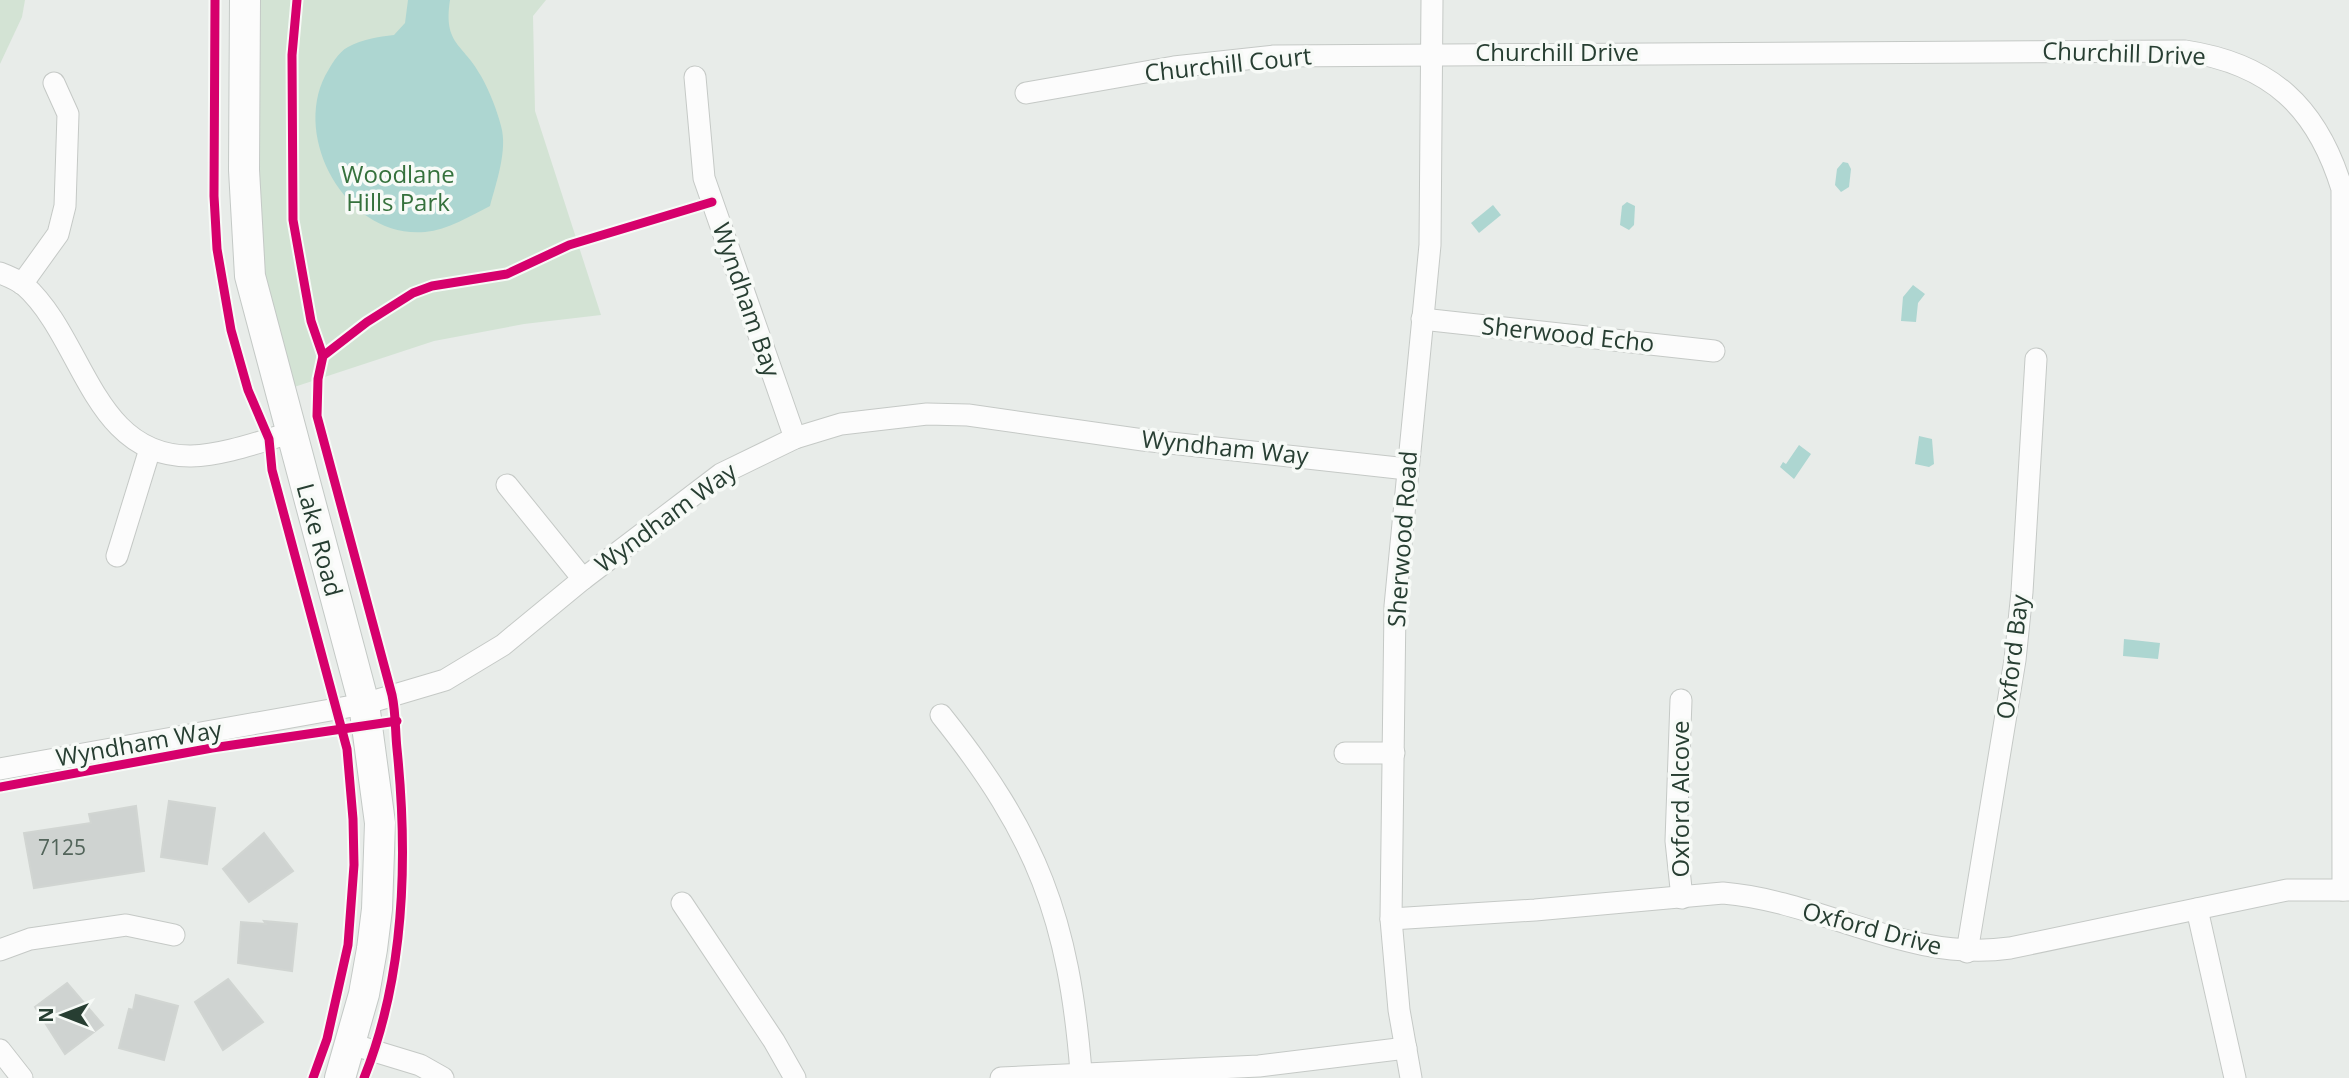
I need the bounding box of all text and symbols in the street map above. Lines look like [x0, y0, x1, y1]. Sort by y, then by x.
street label: Churchill Drive [2042, 33, 2206, 72]
street label: Churchill Drive [1475, 35, 1639, 68]
street label: Churchill Court [1143, 38, 1313, 89]
park label: Woodlane Hills Park [341, 157, 455, 218]
street label: Wyndham Bay [706, 218, 790, 382]
street label: Sherwood Echo [1480, 308, 1656, 359]
street label: Wyndham Way [1140, 421, 1311, 472]
street label: Sherwood Road [1379, 450, 1424, 628]
street label: Wyndham Way [588, 454, 743, 579]
street label: Lake Road [290, 480, 351, 600]
street label: Oxford Bay [1987, 592, 2036, 721]
street label: Wyndham Way [53, 712, 225, 773]
street label: Oxford Alcove [1663, 720, 1696, 878]
house number: 7125 [38, 833, 86, 861]
street label: Oxford Drive [1799, 893, 1946, 962]
north arrow [28, 980, 98, 1050]
text: N [33, 1007, 59, 1023]

